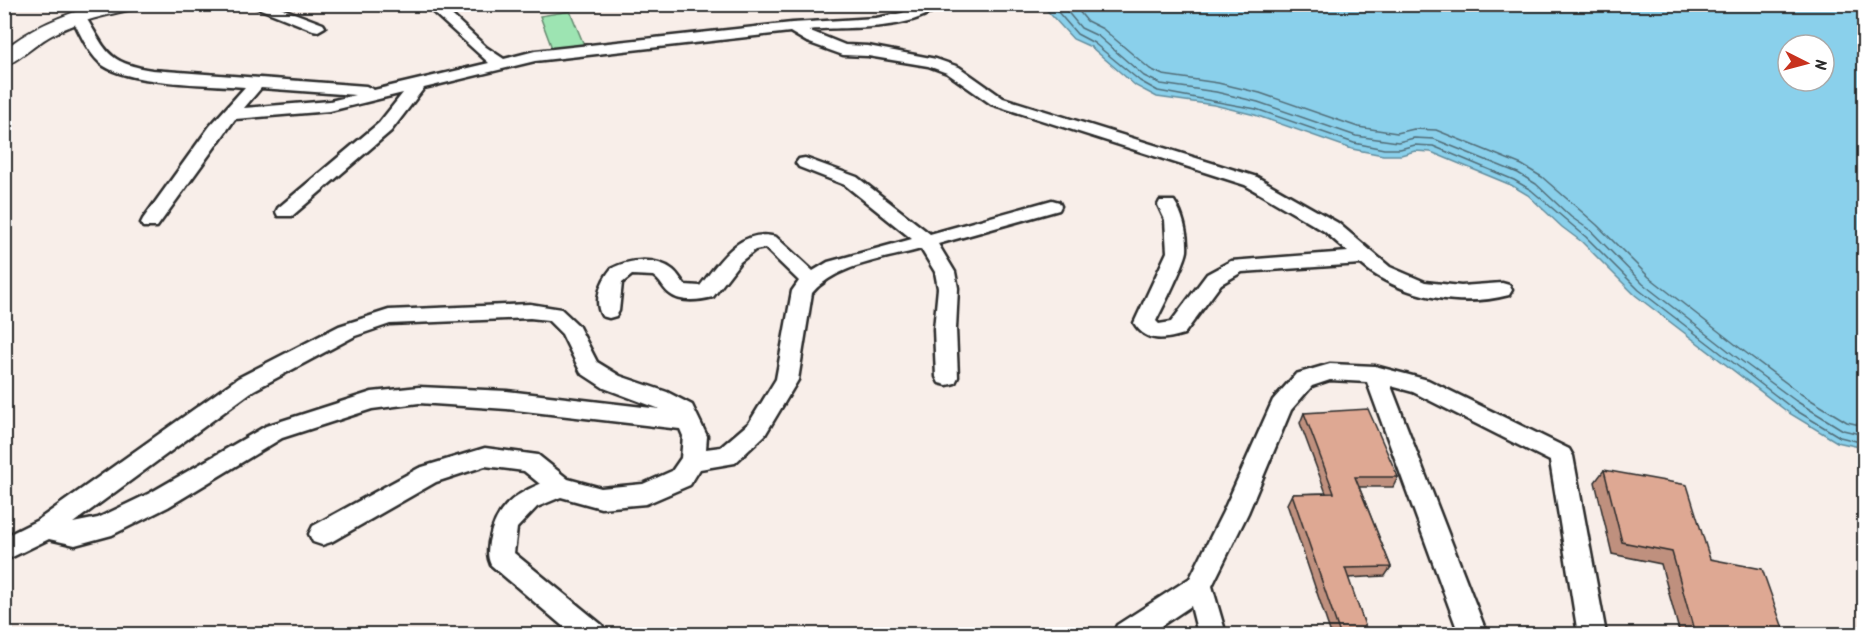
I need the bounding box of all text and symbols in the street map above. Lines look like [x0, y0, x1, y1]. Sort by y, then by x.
north arrow [1776, 33, 1836, 93]
text: N [1806, 58, 1832, 71]

